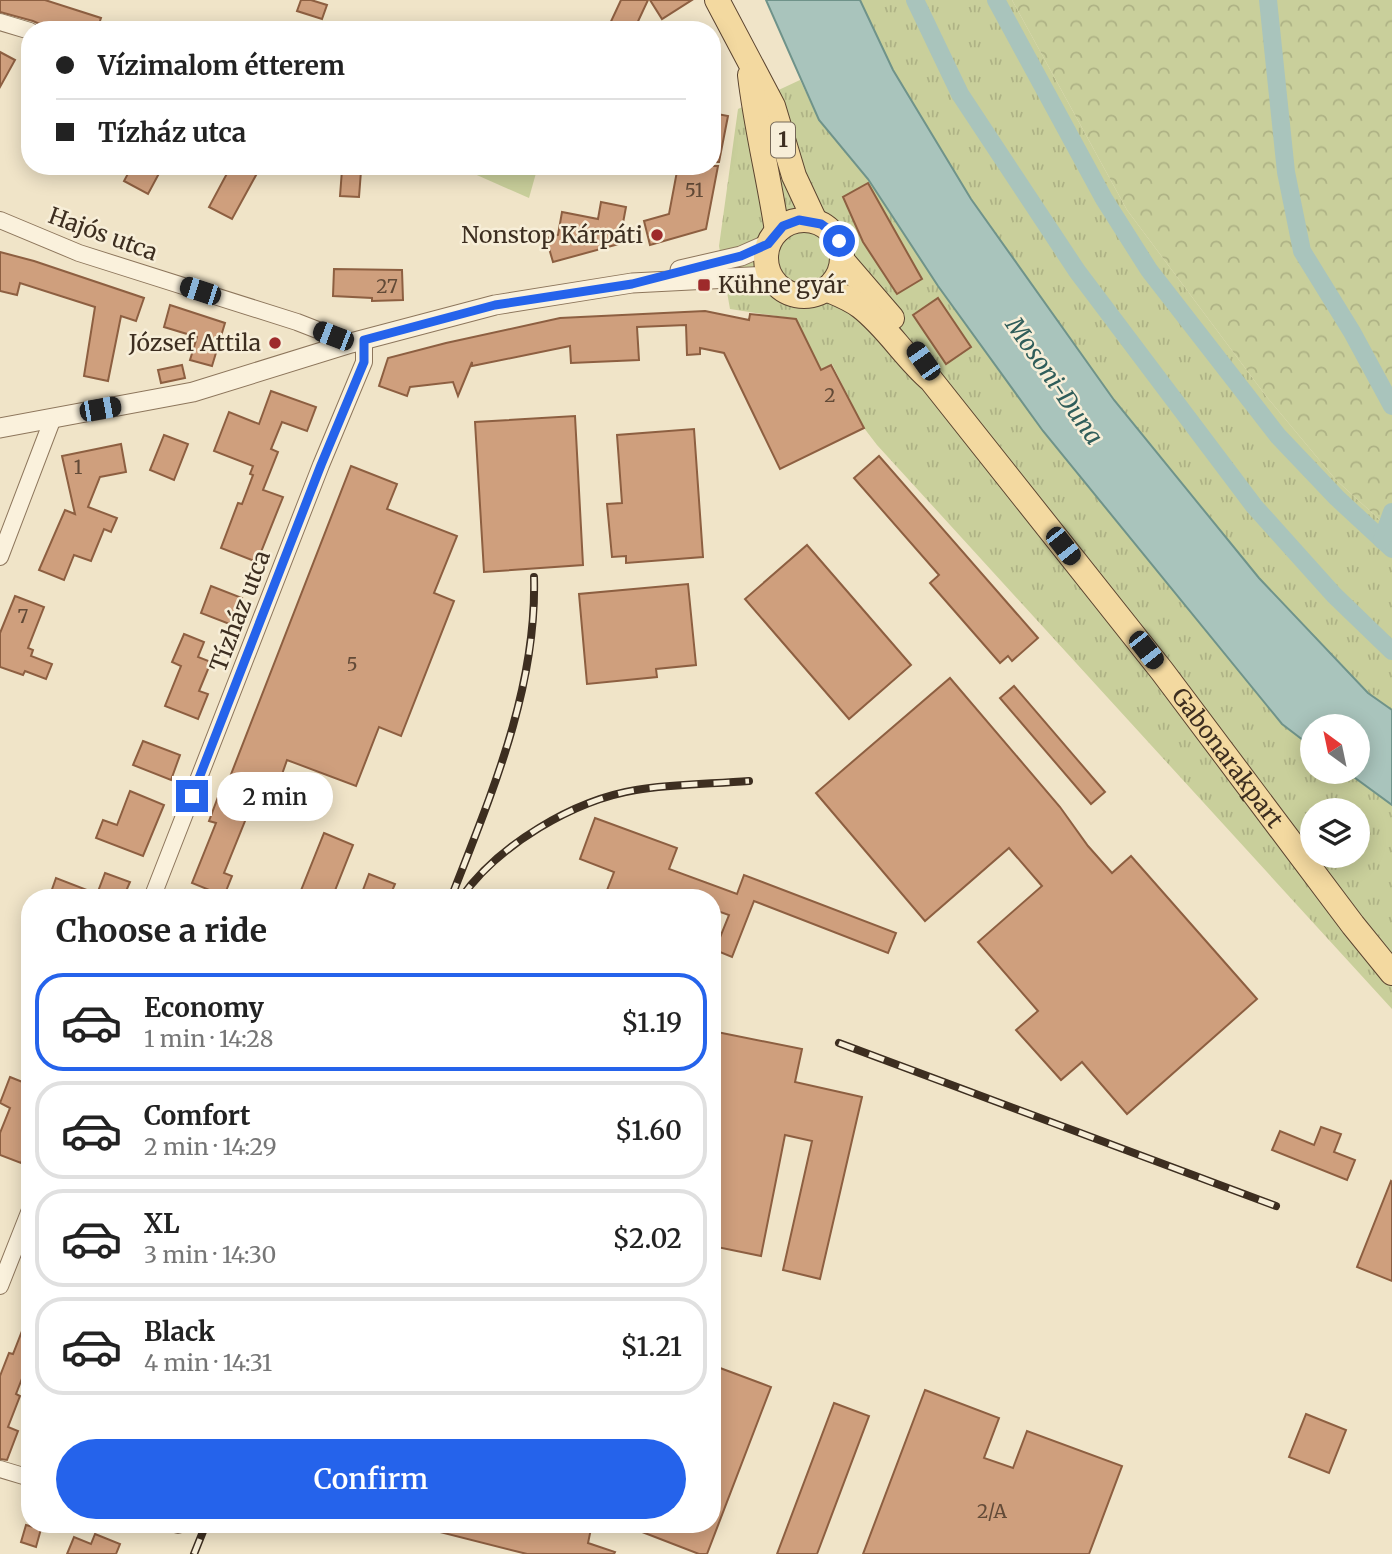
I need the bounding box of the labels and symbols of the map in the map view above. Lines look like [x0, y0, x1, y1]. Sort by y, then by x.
road number: 1 [771, 122, 795, 158]
house number: 51 [685, 178, 704, 202]
street label: Hajós utca [45, 200, 162, 267]
place label: Nonstop Kárpáti [461, 220, 643, 249]
route start [823, 225, 855, 257]
marker: Nonstop Kárpáti [649, 227, 665, 243]
place label: Kühne gyár [718, 270, 846, 299]
house number: 27 [376, 274, 398, 298]
car [177, 275, 224, 307]
marker: Kühne gyár [696, 277, 712, 293]
water label: Mosoni-Duna [998, 310, 1110, 451]
car [310, 319, 357, 353]
place label: József Attila [128, 328, 261, 357]
marker: József Attila [267, 335, 283, 351]
car [903, 338, 944, 384]
house number: 2 [824, 383, 836, 407]
car [78, 395, 123, 423]
house number: 1 [74, 455, 83, 479]
car [1042, 523, 1085, 569]
street label: Tízház utca [203, 546, 276, 676]
house number: 7 [18, 604, 29, 628]
car [1125, 627, 1168, 673]
house number: 5 [346, 652, 358, 676]
street label: Gabonarakpart [1166, 682, 1290, 833]
north arrow [1300, 714, 1370, 784]
callout: 2 min [216, 772, 332, 820]
route end [176, 780, 208, 812]
house number: 2/A [977, 1499, 1008, 1523]

